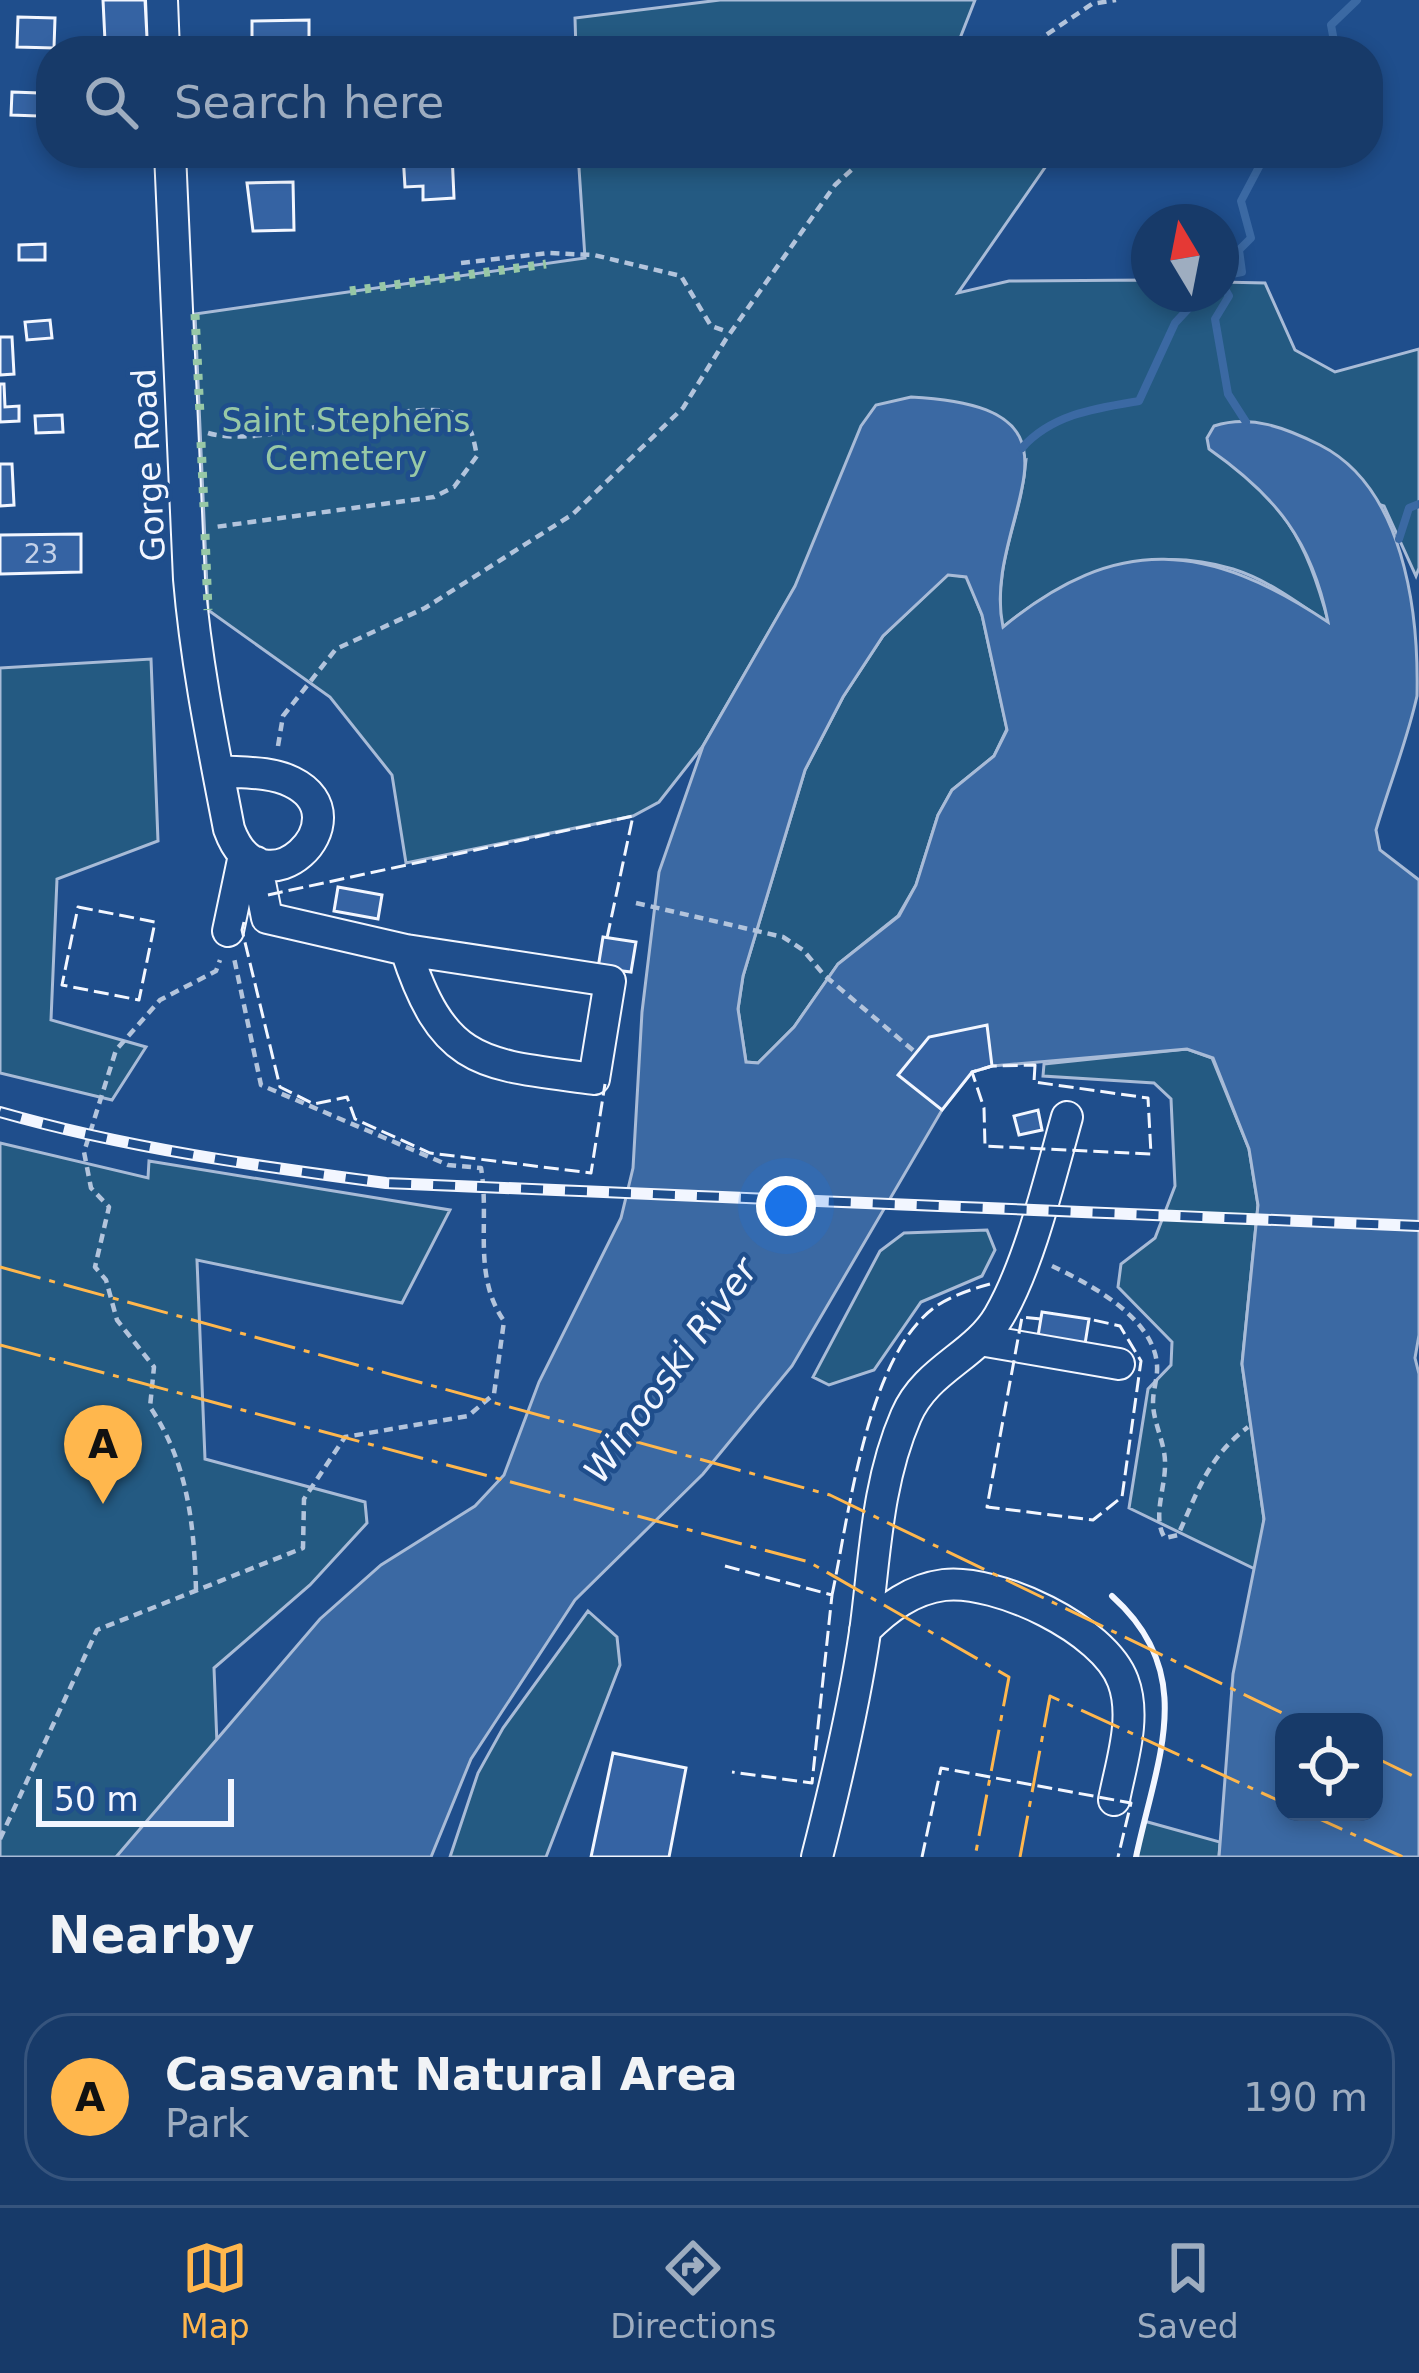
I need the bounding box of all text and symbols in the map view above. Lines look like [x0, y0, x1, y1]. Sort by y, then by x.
search box [36, 36, 1383, 168]
icon: search [78, 69, 144, 135]
text: Search here [174, 76, 444, 129]
north arrow [1131, 204, 1239, 312]
street label: Gorge Road [124, 367, 173, 563]
park label: Saint Stephens Cemetery [221, 401, 471, 478]
house number: 23 [24, 538, 58, 569]
your location [756, 1176, 816, 1236]
water label: Winooski River [575, 1249, 767, 1490]
pin: A [64, 1405, 142, 1504]
map controls [1275, 1713, 1383, 1821]
button: locate [1275, 1713, 1383, 1821]
scale bar [36, 1773, 234, 1826]
text: 50 m [54, 1780, 139, 1819]
text: Nearby [48, 1906, 255, 1965]
text: Casavant Natural Area [165, 2048, 738, 2101]
text: A [75, 2075, 105, 2120]
text: 190 m [1243, 2075, 1368, 2120]
text: Park [165, 2101, 249, 2146]
tab: Map [180, 2235, 250, 2346]
tab: Directions [610, 2235, 776, 2346]
tab: Saved [1137, 2235, 1239, 2346]

